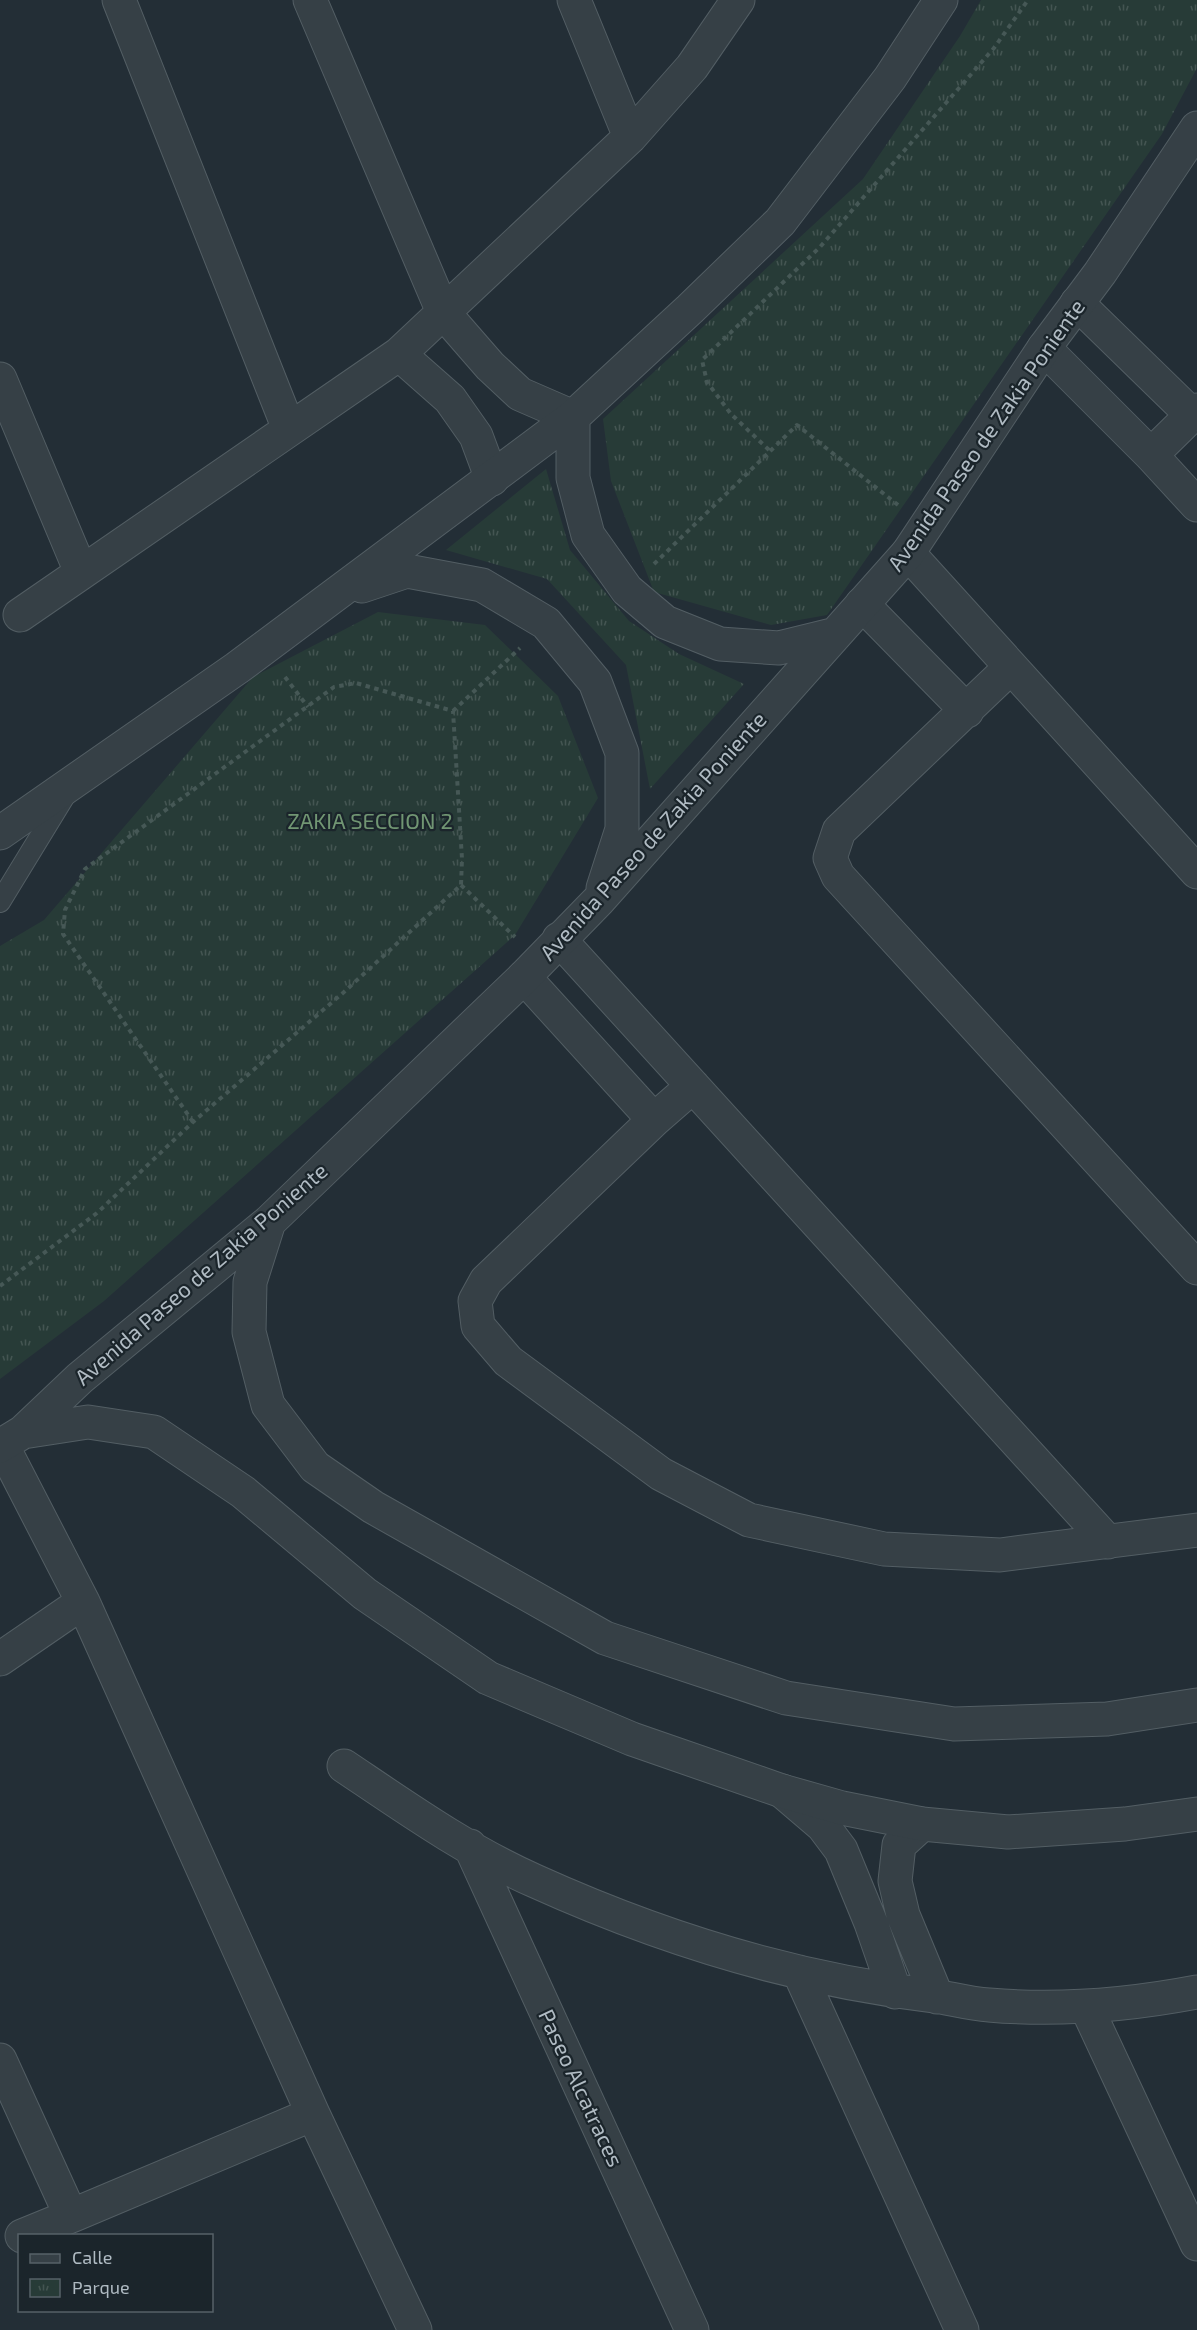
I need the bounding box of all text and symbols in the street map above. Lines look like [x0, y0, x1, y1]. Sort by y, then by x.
street label: Avenida Paseo de Zakia Poniente [881, 294, 1089, 575]
street label: Avenida Paseo de Zakia Poniente [534, 706, 771, 965]
park label: ZAKIA SECCION 2 [287, 807, 453, 833]
street label: Avenida Paseo de Zakia Poniente [69, 1157, 332, 1390]
street label: Paseo Alcatraces [534, 2005, 630, 2170]
legend [18, 2234, 213, 2312]
text: Calle [72, 2246, 113, 2268]
text: Parque [72, 2276, 130, 2298]

